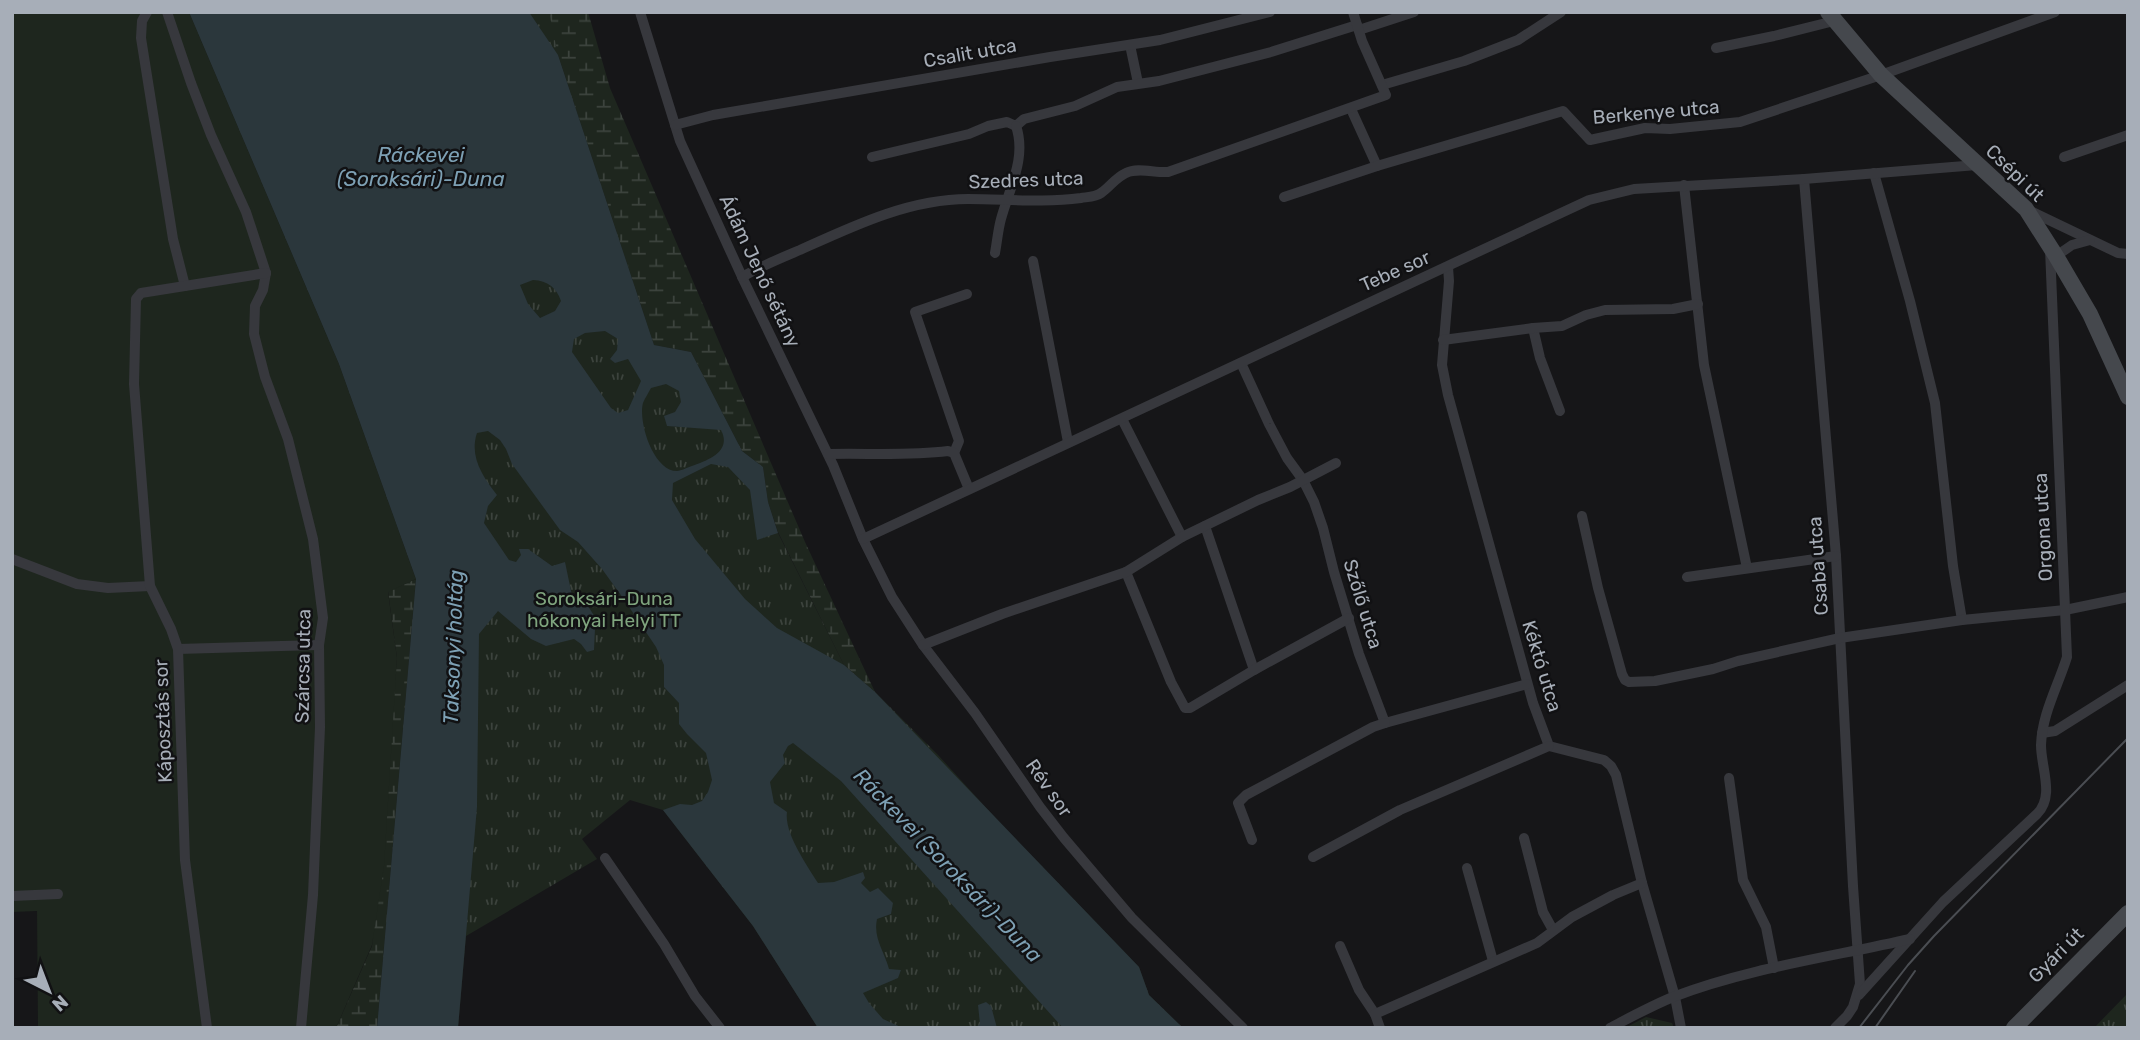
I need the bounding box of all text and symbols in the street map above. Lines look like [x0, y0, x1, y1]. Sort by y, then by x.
street label: Csalit utca [922, 34, 1018, 72]
street label: Berkenye utca [1592, 95, 1720, 129]
street label: Csépi út [1981, 140, 2049, 207]
water label: Ráckevei (Soroksári)-Duna [337, 142, 505, 191]
street label: Szedres utca [968, 166, 1084, 194]
street label: Ádám Jenő sétány [715, 191, 805, 351]
street label: Tebe sor [1356, 245, 1434, 297]
street label: Orgona utca [2029, 472, 2057, 582]
street label: Csaba utca [1803, 516, 1833, 616]
street label: Szőlő utca [1339, 557, 1387, 651]
water label: Taksonyi holtág [438, 569, 468, 725]
park label: Soroksári-Duna hókonyai Helyi TT [527, 587, 681, 632]
street label: Szárcsa utca [291, 609, 315, 723]
street label: Kéktó utca [1517, 618, 1567, 714]
street label: Káposztás sor [149, 658, 177, 783]
street label: Rév sor [1021, 755, 1078, 822]
water label: Ráckevei (Soroksári)-Duna [849, 763, 1047, 967]
street label: Gyári út [2024, 922, 2089, 987]
north arrow [14, 956, 84, 1026]
text: N [47, 990, 73, 1016]

